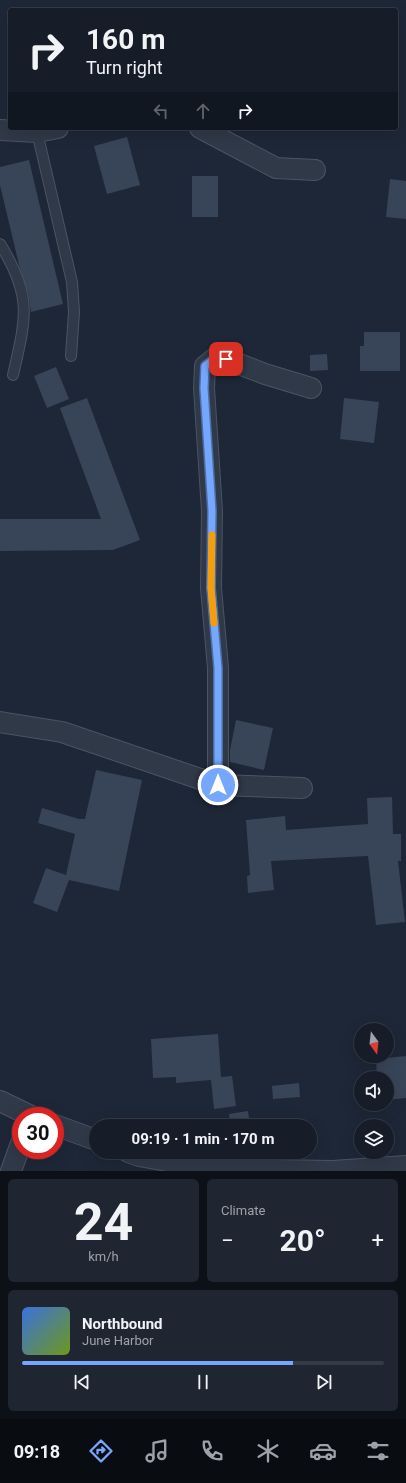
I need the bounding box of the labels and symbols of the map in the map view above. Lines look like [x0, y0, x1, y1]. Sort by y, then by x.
pin [209, 342, 243, 376]
position arrow [197, 764, 239, 806]
north arrow [354, 1023, 394, 1063]
speed limit sign: 30 [12, 1107, 64, 1159]

